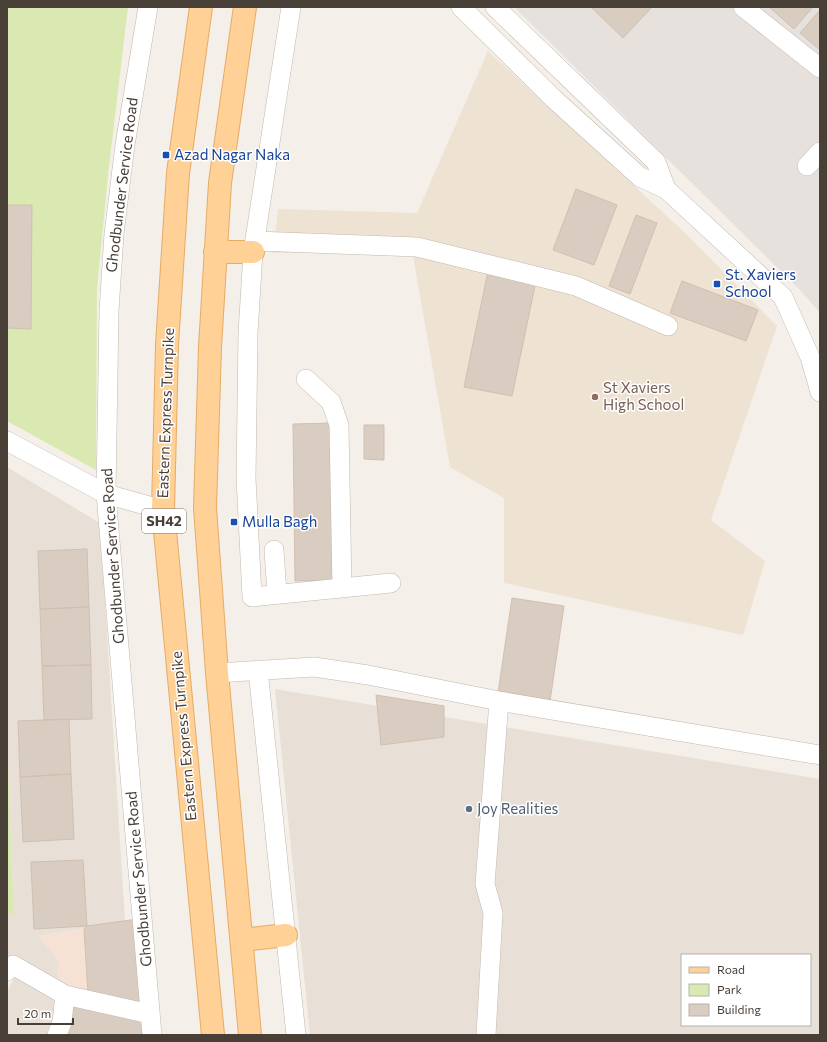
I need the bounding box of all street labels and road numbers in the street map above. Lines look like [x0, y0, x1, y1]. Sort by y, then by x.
street label: Ghodbunder Service Road [101, 96, 141, 273]
street label: Eastern Express Turnpike [153, 327, 177, 499]
street label: Ghodbunder Service Road [97, 468, 127, 644]
road number: SH42 [142, 509, 186, 533]
street label: Eastern Express Turnpike [167, 650, 199, 822]
street label: Ghodbunder Service Road [121, 791, 155, 968]

